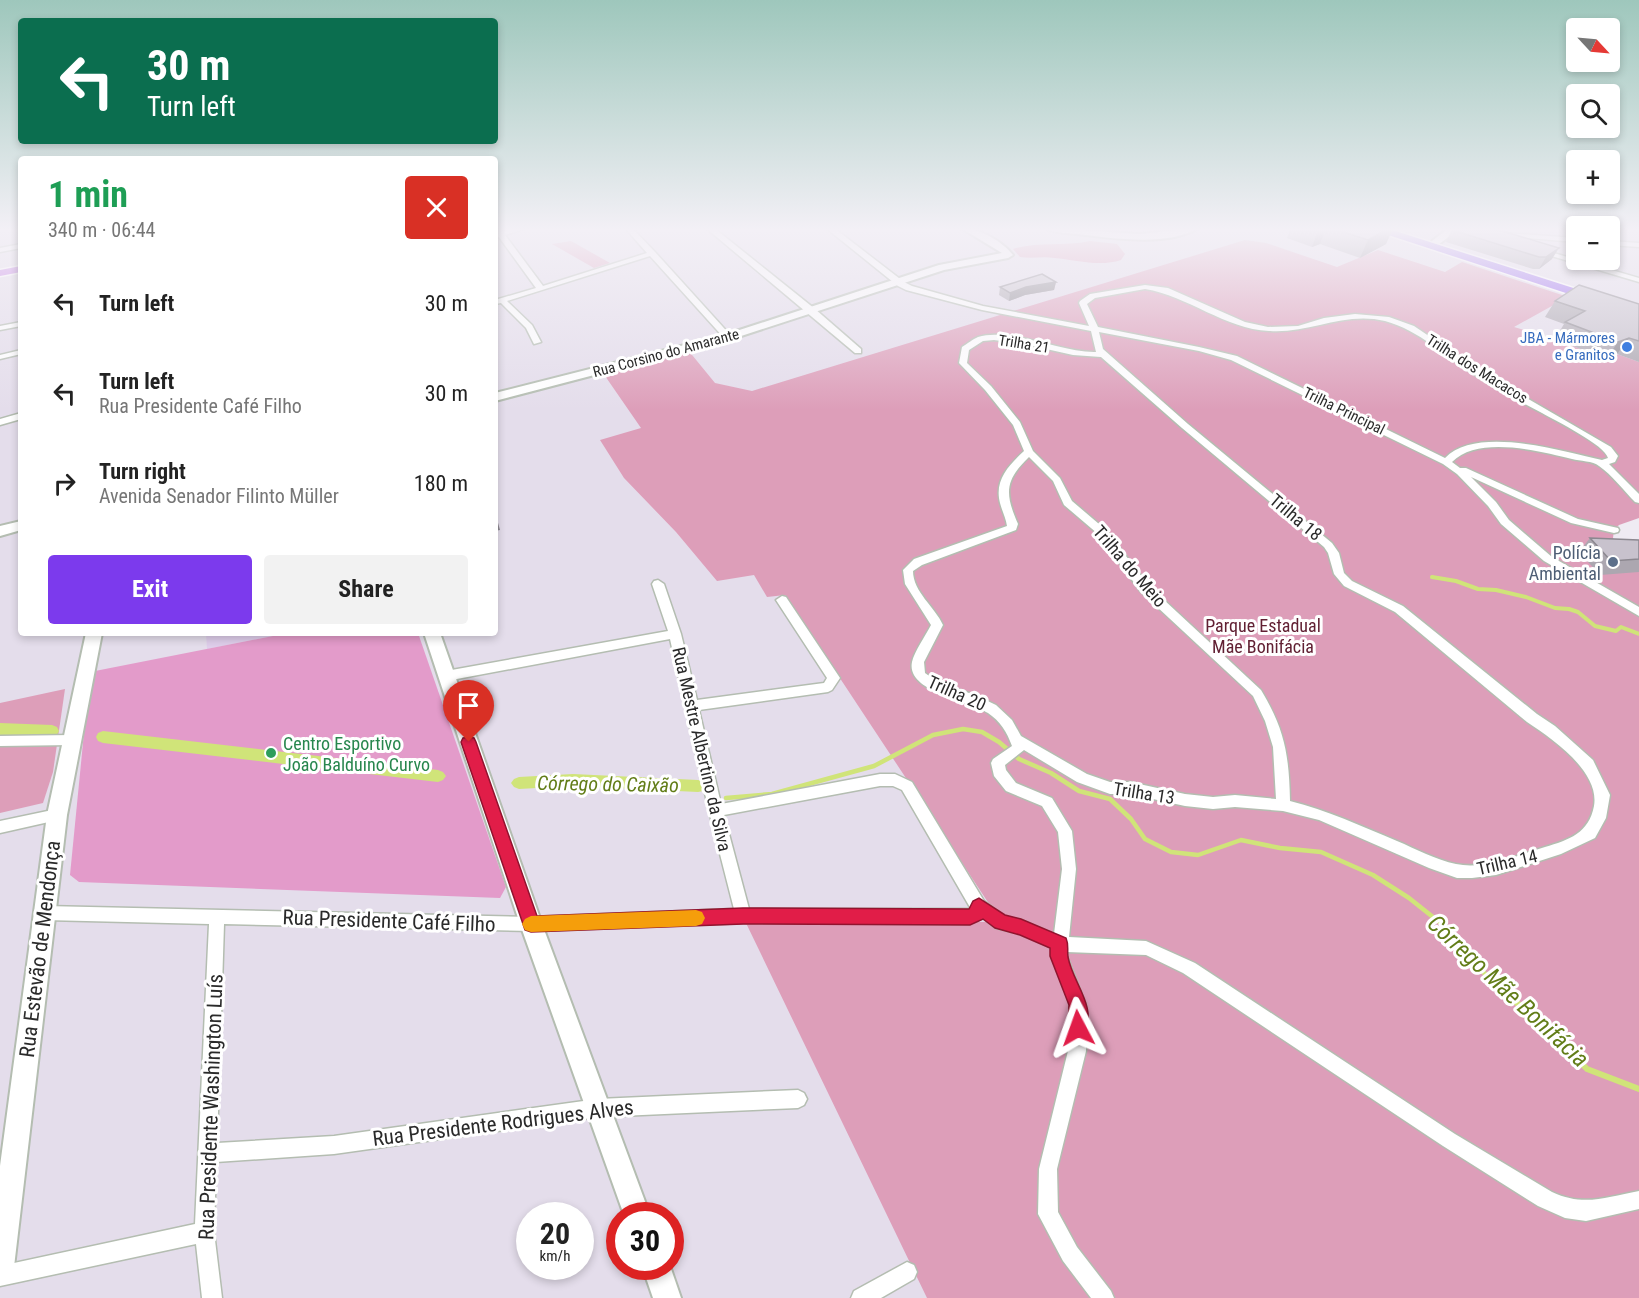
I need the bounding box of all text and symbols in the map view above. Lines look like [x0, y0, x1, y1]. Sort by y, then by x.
north arrow [1566, 18, 1620, 72]
map controls [1566, 18, 1620, 270]
text: 30 m [147, 41, 230, 90]
icon: left [48, 42, 126, 120]
button: search [1566, 84, 1620, 138]
text: Turn left [147, 91, 236, 123]
button: + [1566, 150, 1620, 204]
text: 1 min [48, 174, 128, 216]
button: close [405, 176, 468, 239]
button: − [1566, 216, 1620, 270]
text: 340 m · 06:44 [48, 218, 155, 242]
icon: left [48, 287, 81, 320]
text: Turn left [99, 291, 174, 316]
text: 30 m [425, 291, 468, 316]
street label: Rua Corsino do Amarante [591, 325, 741, 381]
place label: JBA - Mármores e Granitos [1520, 329, 1615, 364]
street label: Trilha 21 [997, 331, 1051, 357]
street label: Trilha dos Macacos [1423, 331, 1531, 407]
marker: JBA - Mármores e Granitos [1620, 340, 1634, 354]
text: Turn left [99, 369, 174, 394]
icon: left [48, 377, 81, 410]
text: 30 m [425, 381, 468, 406]
street label: Trilha Principal [1300, 383, 1388, 439]
text: Rua Presidente Café Filho [99, 394, 302, 418]
text: Turn right [99, 459, 186, 484]
icon: right [48, 467, 81, 500]
text: 180 m [414, 471, 468, 496]
text: Avenida Senador Filinto Müller [99, 484, 339, 508]
street label: Trilha 18 [1266, 489, 1326, 545]
street label: Trilha do Meio [1089, 521, 1171, 611]
place label: Polícia Ambiental [1529, 542, 1601, 584]
button: Exit [48, 555, 252, 624]
button: Share [264, 555, 468, 624]
marker: Polícia Ambiental [1606, 555, 1620, 569]
park label: Parque Estadual Mãe Bonifácia [1205, 615, 1321, 657]
street label: Rua Mestre Albertino da Silva [668, 645, 736, 853]
street label: Trilha 20 [925, 671, 989, 715]
pin [443, 680, 494, 742]
icon: arrive [452, 689, 485, 722]
place label: Centro Esportivo João Balduíno Curvo [283, 733, 430, 775]
marker: Centro Esportivo João Balduíno Curvo [264, 746, 278, 760]
water label: Córrego do Caixão [537, 771, 679, 797]
street label: Trilha 13 [1112, 778, 1176, 808]
street label: Rua Estevão de Mendonça [15, 839, 65, 1059]
street label: Trilha 14 [1475, 845, 1540, 879]
street label: Rua Presidente Café Filho [282, 905, 496, 937]
water label: Córrego Mãe Bonifácia [1422, 909, 1594, 1073]
street label: Rua Presidente Washington Luís [194, 974, 228, 1240]
position arrow [1046, 996, 1110, 1060]
street label: Rua Presidente Rodrigues Alves [371, 1095, 635, 1151]
speed limit sign: 30 [606, 1202, 684, 1280]
text: 20 [540, 1216, 570, 1251]
text: km/h [540, 1247, 570, 1265]

